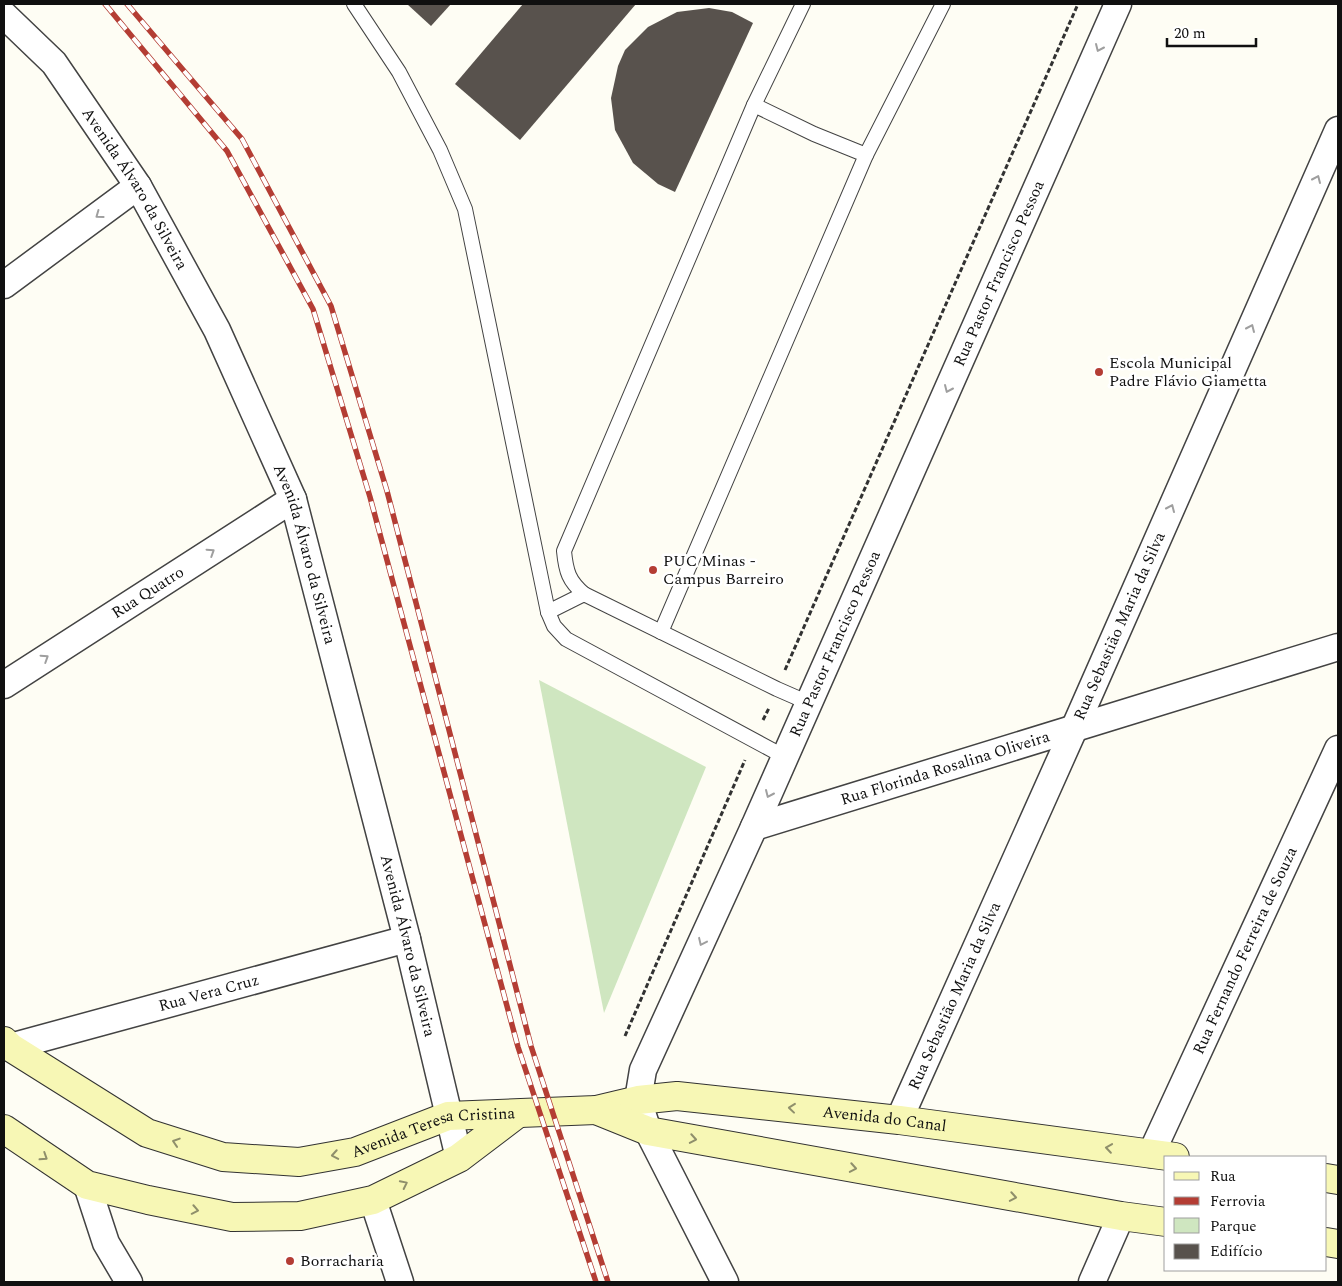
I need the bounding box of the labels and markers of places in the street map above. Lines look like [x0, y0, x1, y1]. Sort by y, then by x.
place label: Escola Municipal Padre Flávio Giametta [1109, 351, 1267, 393]
marker: Escola Municipal Padre Flávio Giametta [1093, 366, 1105, 378]
place label: PUC Minas - Campus Barreiro [663, 549, 784, 591]
marker: PUC Minas - Campus Barreiro [647, 564, 659, 576]
place label: Borracharia [300, 1249, 384, 1273]
marker: Borracharia [284, 1255, 296, 1267]

